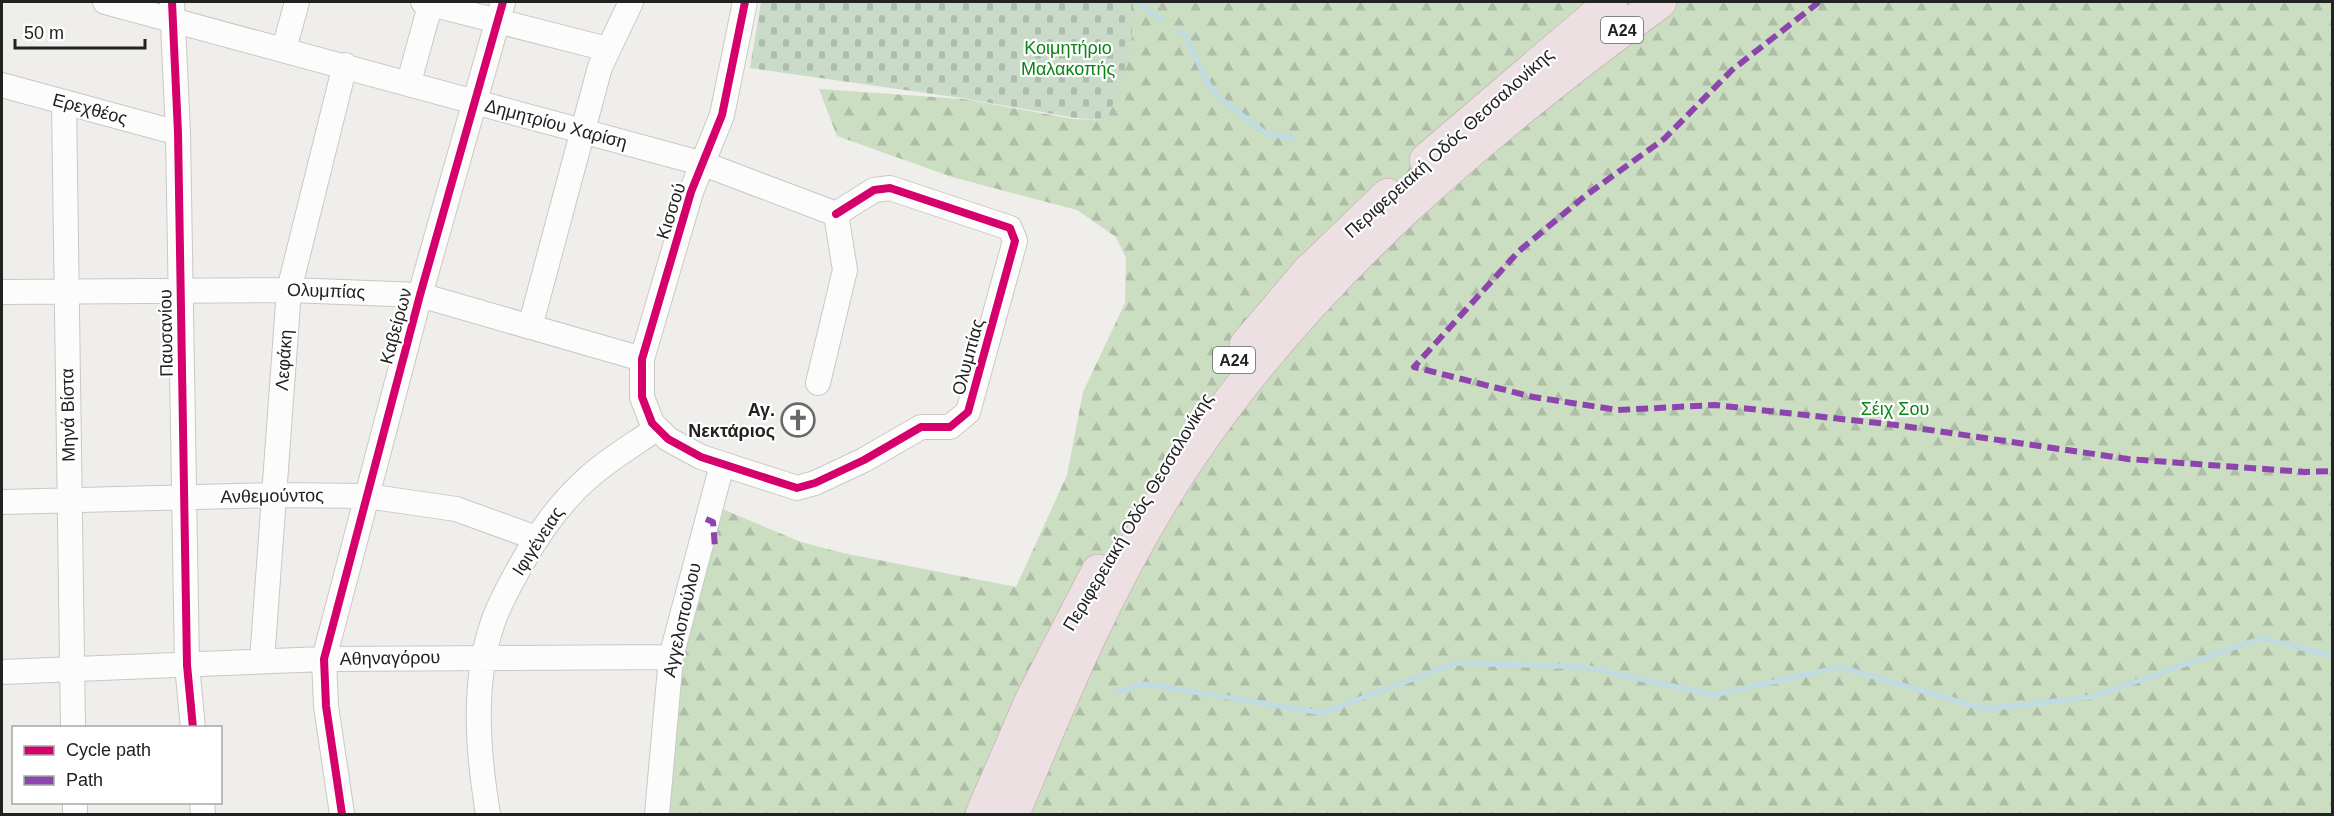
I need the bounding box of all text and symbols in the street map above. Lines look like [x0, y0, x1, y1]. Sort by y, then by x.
scale bar [15, 12, 146, 50]
road number: Α24 [1601, 17, 1643, 43]
text: 50 m [24, 23, 64, 43]
park label: Κοιμητήριο Μαλακοπής [1021, 38, 1115, 79]
street label: Περιφερειακή Οδός Θεσσαλονίκης [1341, 44, 1558, 242]
street label: Ερεχθέος [50, 89, 130, 129]
street label: Δημητρίου Χαρίση [483, 95, 629, 153]
street label: Κισσού [653, 180, 689, 242]
street label: Ολυμπίας [287, 280, 366, 302]
street label: Καβείρων [376, 286, 416, 366]
street label: Παυσανίου [155, 289, 177, 377]
street label: Ολυμπίας [948, 316, 988, 397]
street label: Λεφάκη [272, 329, 296, 391]
road number: Α24 [1213, 347, 1255, 373]
street label: Μηνά Βίστα [57, 368, 79, 462]
street label: Περιφερειακή Οδός Θεσσαλονίκης [1059, 389, 1217, 634]
park label: Σέιχ Σου [1861, 399, 1929, 419]
place label: Αγ. Νεκτάριος [688, 400, 775, 441]
church icon: Αγ. Νεκτάριος [780, 402, 816, 438]
street label: Ανθεμούντος [220, 485, 324, 507]
street label: Ιφιγένειας [508, 503, 568, 579]
street label: Αγγελοπούλου [659, 561, 705, 679]
street label: Αθηναγόρου [340, 647, 440, 669]
legend [12, 726, 222, 804]
text: Cycle path [66, 740, 151, 760]
text: Path [66, 770, 103, 790]

